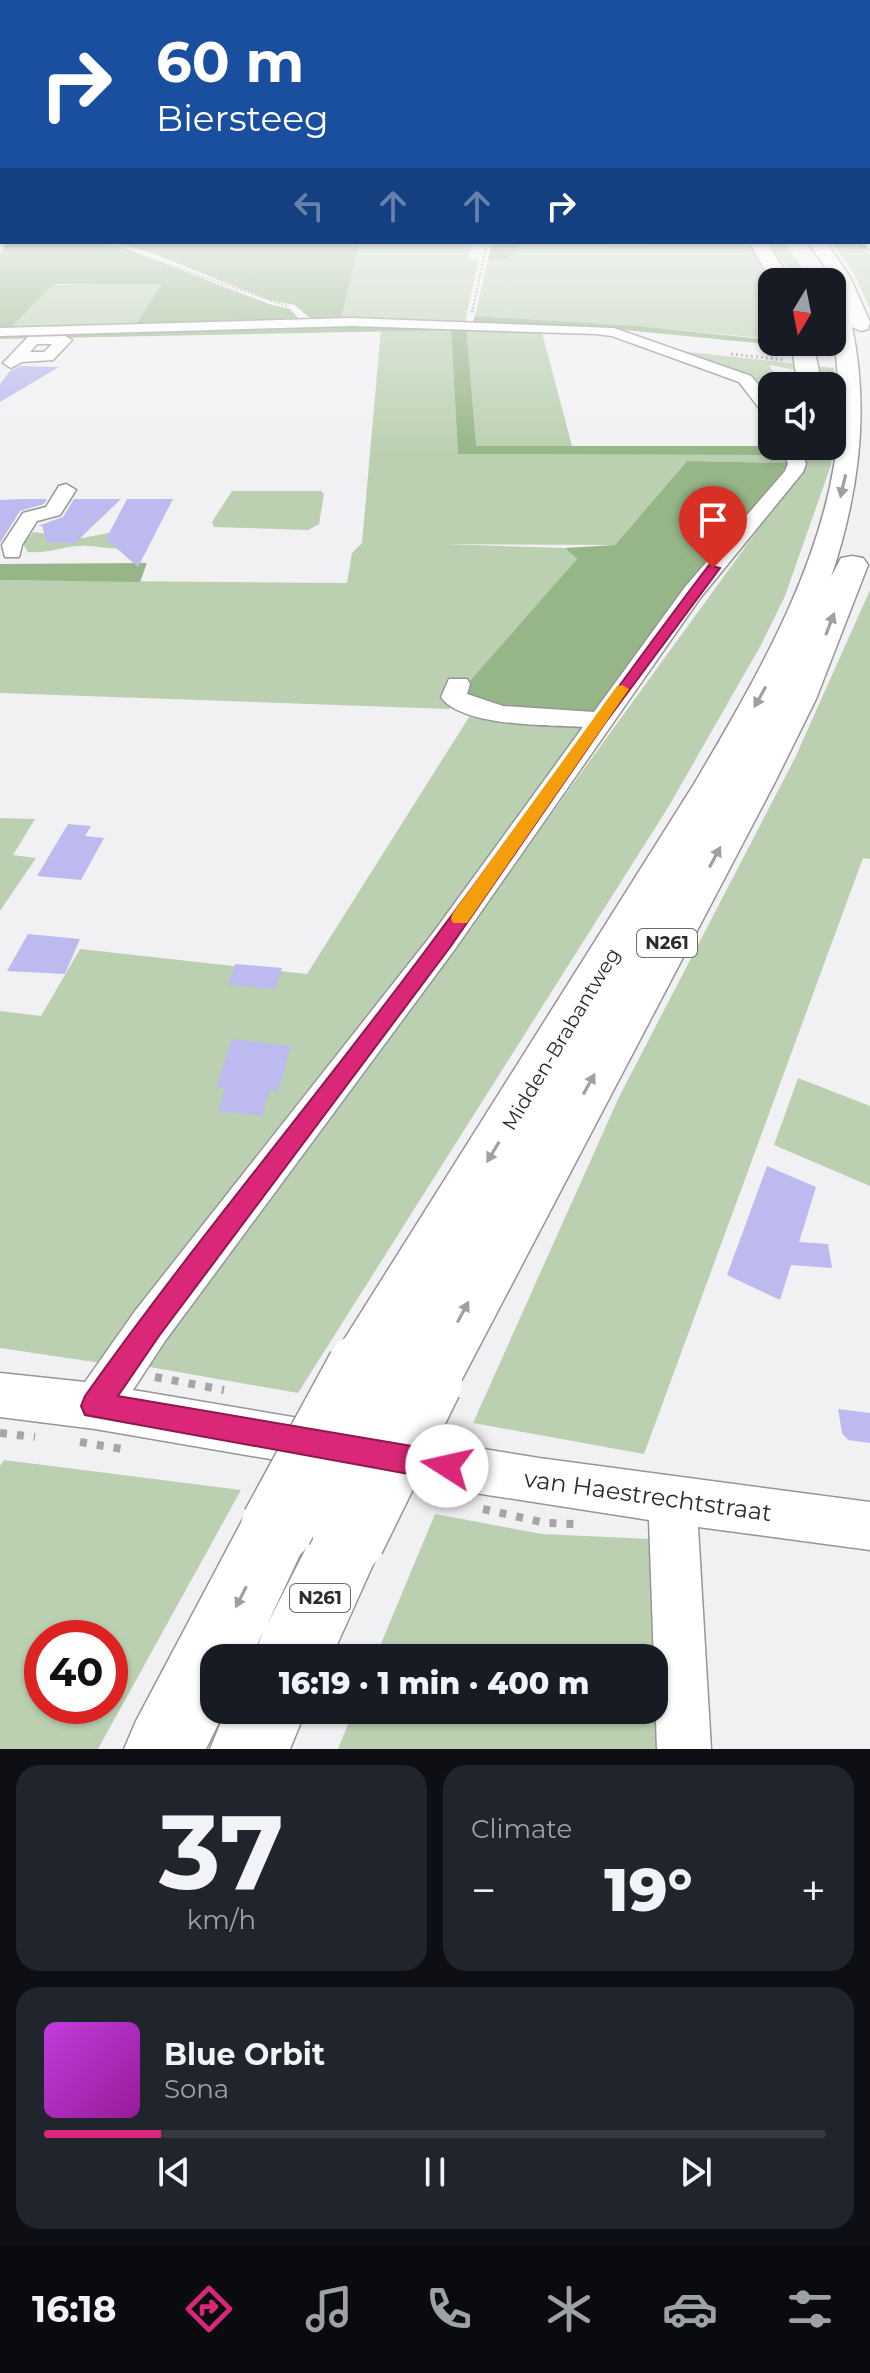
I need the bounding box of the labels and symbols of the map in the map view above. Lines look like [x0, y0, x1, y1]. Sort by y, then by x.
north arrow [758, 268, 846, 356]
one-way arrow [836, 474, 848, 499]
pin [679, 486, 747, 568]
one-way arrow [824, 612, 837, 636]
one-way arrow [753, 686, 767, 708]
one-way arrow [707, 846, 721, 868]
road number: N261 [637, 929, 697, 957]
street label: Midden-Brabantweg [497, 943, 625, 1135]
one-way arrow [582, 1073, 595, 1096]
one-way arrow [486, 1141, 500, 1163]
one-way arrow [457, 1301, 470, 1324]
position arrow [405, 1424, 489, 1508]
street label: van Haestrechtstraat [522, 1464, 774, 1527]
road number: N261 [290, 1584, 350, 1612]
one-way arrow [235, 1585, 248, 1608]
speed limit sign: 40 [24, 1620, 128, 1724]

